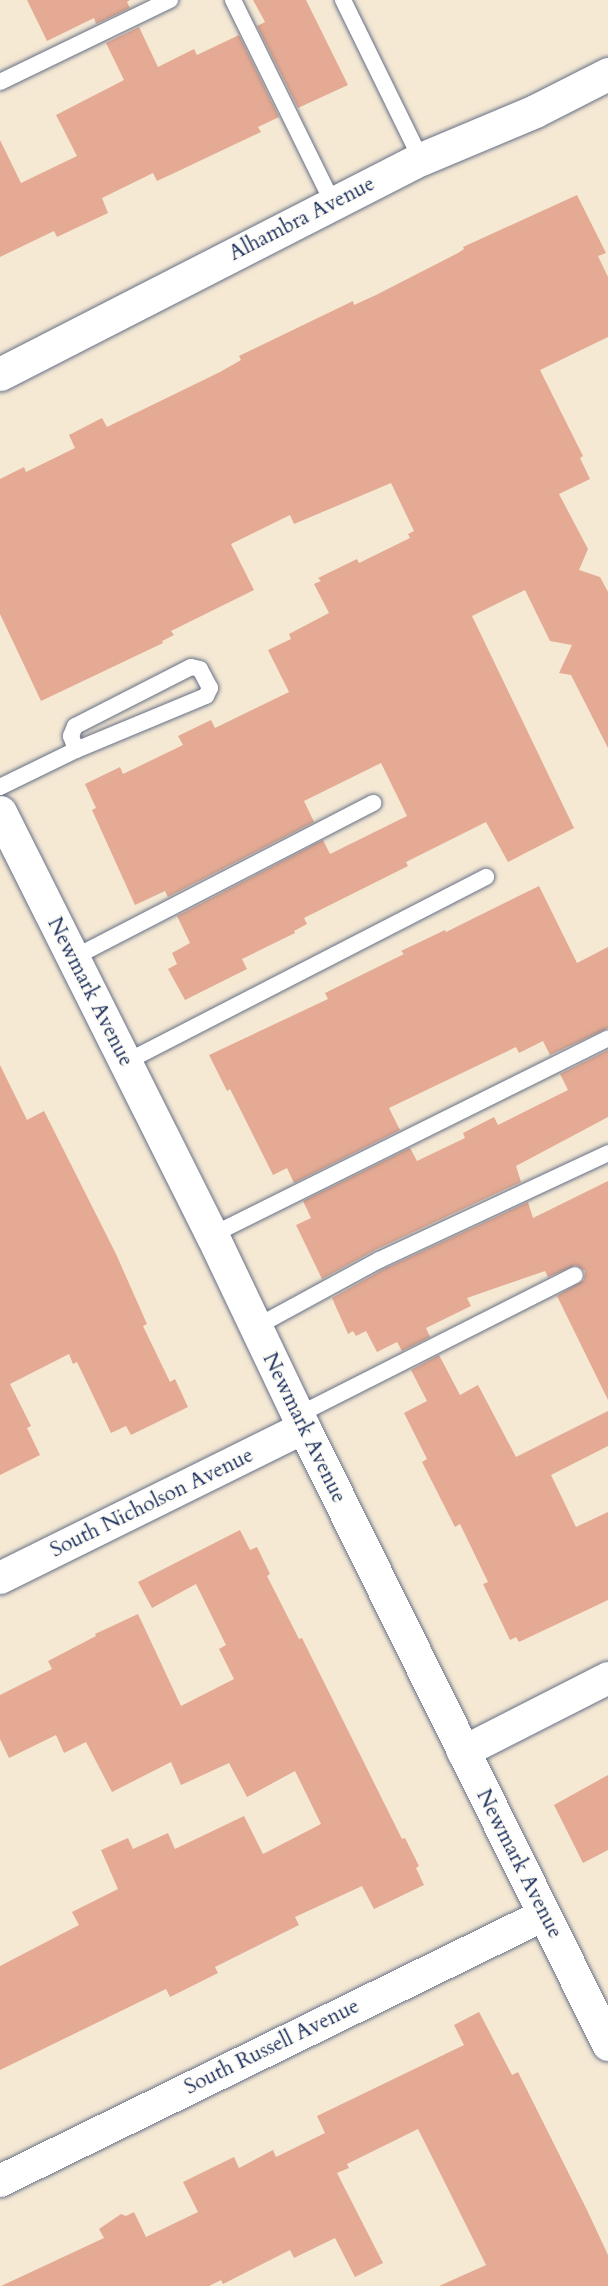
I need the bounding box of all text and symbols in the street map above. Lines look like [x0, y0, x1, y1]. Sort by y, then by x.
street label: Alhambra Avenue [225, 171, 379, 267]
street label: Newmark Avenue [42, 913, 138, 1071]
street label: Newmark Avenue [257, 1349, 351, 1507]
street label: South Nicholson Avenue [46, 1443, 258, 1563]
street label: Newmark Avenue [471, 1785, 567, 1943]
street label: South Russell Avenue [181, 1994, 363, 2100]

